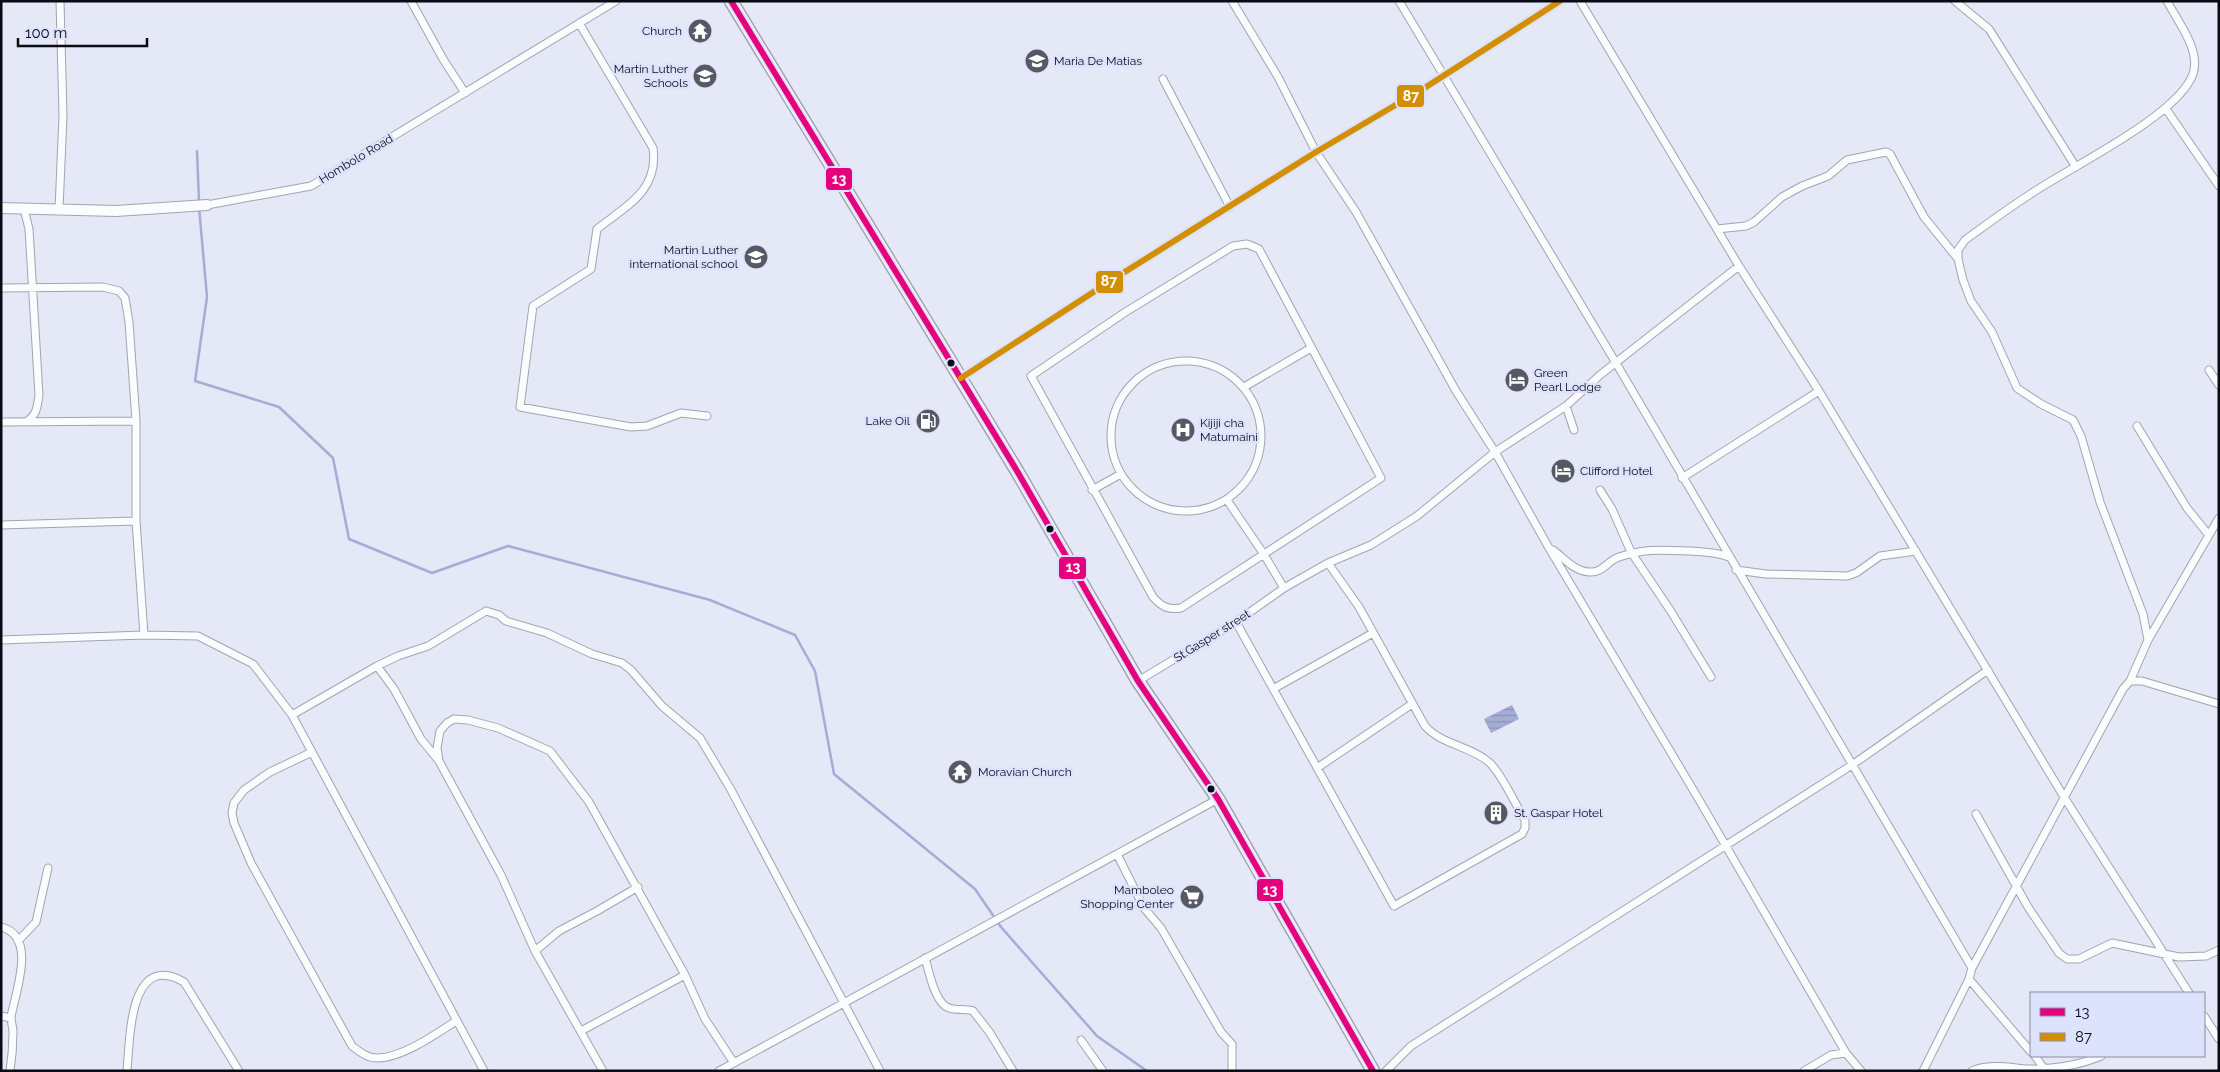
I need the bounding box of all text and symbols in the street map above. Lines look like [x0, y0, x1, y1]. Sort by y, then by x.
scale bar [18, 15, 146, 47]
temple icon: Church [687, 18, 713, 44]
text: 100 m [25, 24, 67, 42]
place label: Church [642, 24, 682, 38]
school or university icon: Maria De Matias [1024, 48, 1050, 74]
place label: Maria De Matias [1054, 54, 1142, 68]
place label: Martin Luther Schools [614, 62, 689, 90]
school or university icon: Martin Luther Schools [692, 63, 718, 89]
line badge: 87 [1396, 84, 1425, 108]
text: 87 [1403, 88, 1419, 104]
street label: Hombolo Road [317, 131, 395, 187]
line badge: 13 [825, 167, 853, 191]
text: 13 [832, 171, 847, 187]
place label: Martin Luther international school [630, 243, 739, 271]
school or university icon: Martin Luther international school [743, 244, 769, 270]
line badge: 87 [1095, 270, 1124, 294]
text: 87 [1101, 273, 1117, 289]
unlabelled marker [946, 358, 956, 368]
place label: Green Pearl Lodge [1534, 366, 1601, 394]
hotel icon: Green Pearl Lodge [1504, 367, 1530, 393]
fuel station icon: Lake Oil [915, 408, 941, 434]
place label: Lake Oil [865, 414, 911, 428]
place label: Kijiji cha Matumaini [1200, 416, 1258, 444]
hospital icon: Kijiji cha Matumaini [1170, 417, 1196, 443]
hotel icon: Clifford Hotel [1550, 458, 1576, 484]
place label: Clifford Hotel [1580, 464, 1653, 478]
unlabelled marker [1045, 524, 1055, 534]
line badge: 13 [1058, 556, 1087, 580]
text: 13 [1066, 559, 1081, 575]
street label: St.Gasper street [1171, 607, 1253, 665]
temple icon: Moravian Church [947, 759, 973, 785]
place label: Moravian Church [978, 765, 1072, 779]
unlabelled marker [1206, 784, 1216, 794]
building icon: St. Gaspar Hotel [1483, 800, 1509, 826]
place label: St. Gaspar Hotel [1514, 806, 1603, 820]
line badge: 13 [1256, 878, 1284, 902]
text: 13 [1263, 882, 1278, 898]
place label: Mamboleo Shopping Center [1080, 883, 1175, 911]
supermarket icon: Mamboleo Shopping Center [1179, 884, 1205, 910]
legend [2030, 992, 2205, 1057]
text: 13 [2075, 1003, 2089, 1021]
text: 87 [2075, 1028, 2092, 1046]

